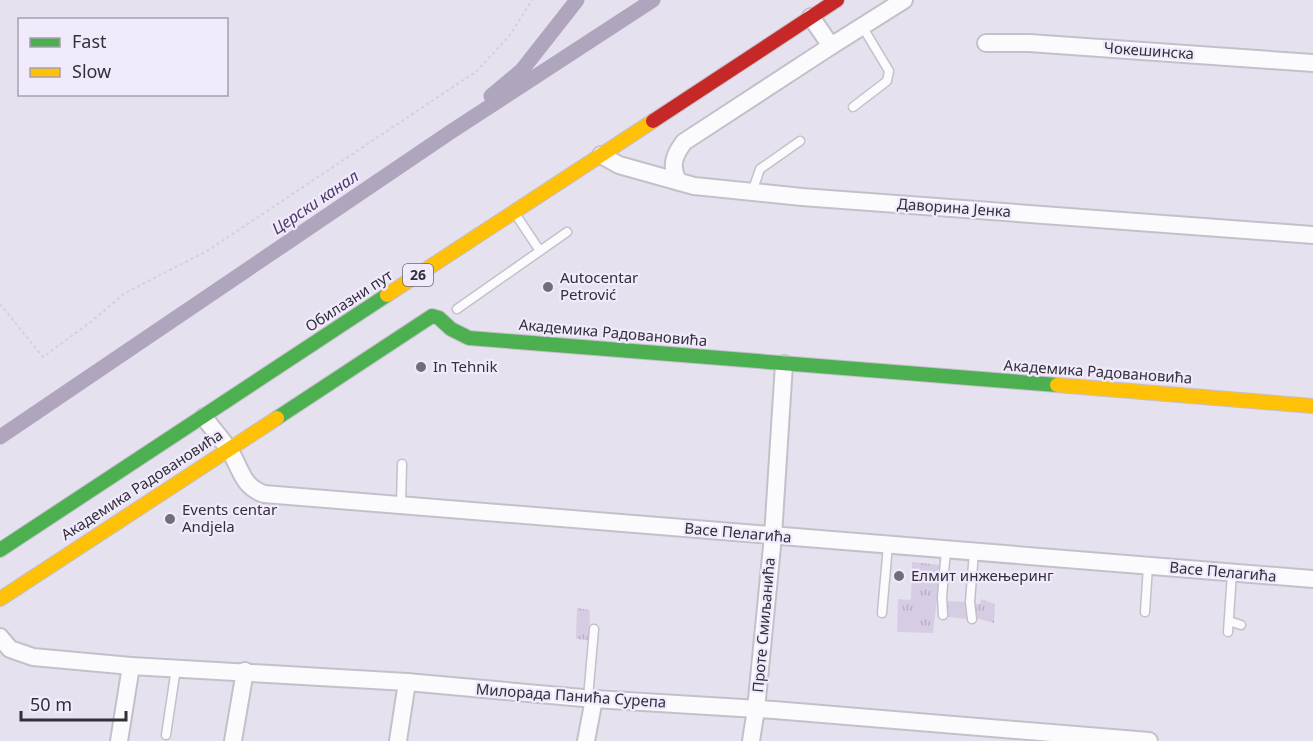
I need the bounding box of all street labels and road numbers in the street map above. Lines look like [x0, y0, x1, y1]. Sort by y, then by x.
street label: Чокешинска [1103, 37, 1195, 63]
street label: Даворина Јенка [896, 193, 1012, 221]
street label: Обилазни пут [301, 264, 396, 336]
road number: 26 [403, 264, 433, 286]
street label: Академика Радовановића [518, 314, 708, 350]
street label: Академика Радовановића [1003, 354, 1193, 388]
street label: Академика Радовановића [57, 424, 226, 544]
street label: Васе Пелагића [684, 517, 792, 547]
street label: Проте Смиљанића [747, 556, 779, 693]
street label: Васе Пелагића [1169, 556, 1277, 586]
street label: Милорада Панића Сурепа [475, 678, 667, 712]

